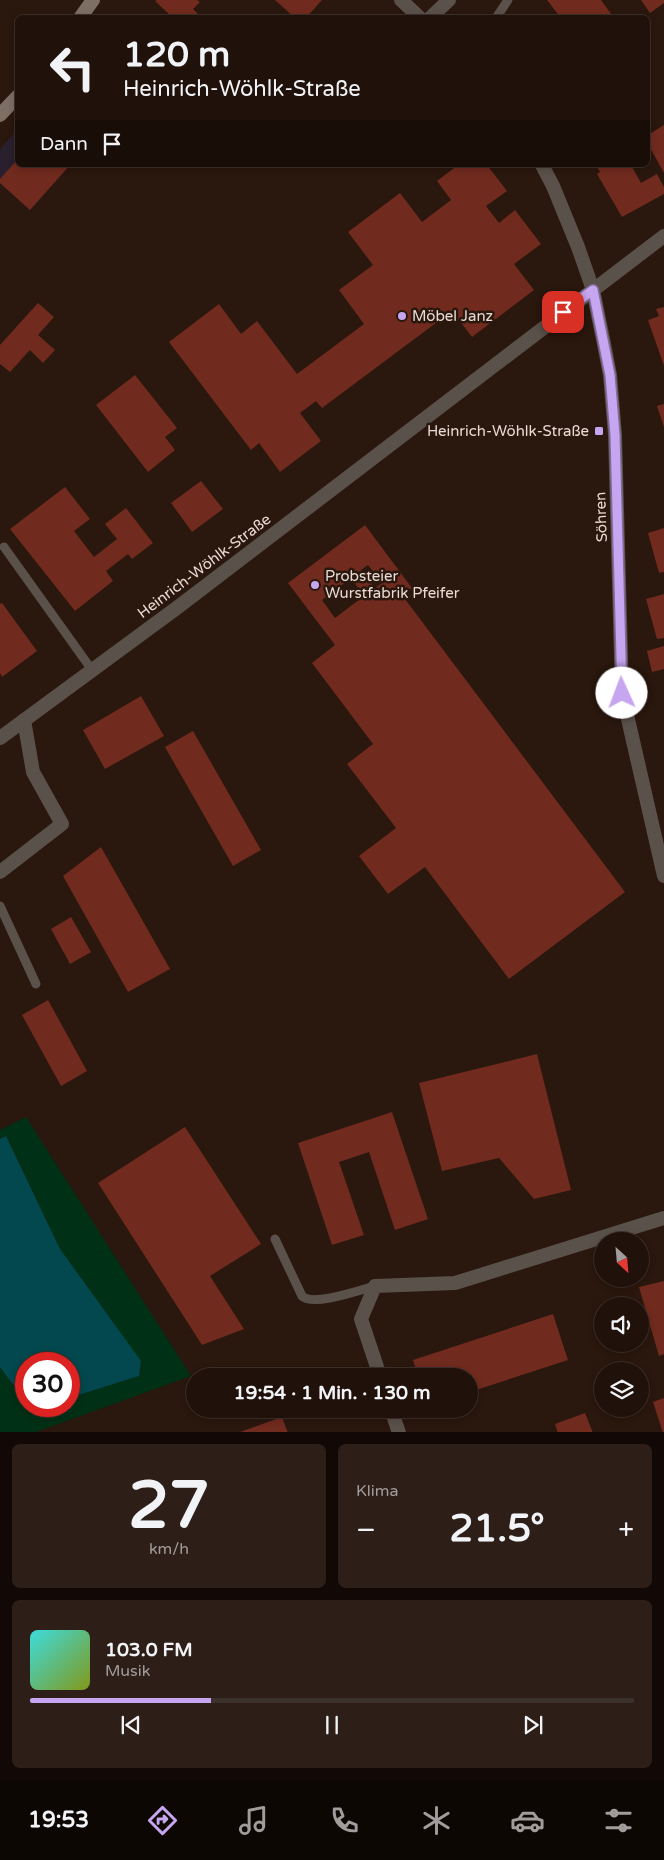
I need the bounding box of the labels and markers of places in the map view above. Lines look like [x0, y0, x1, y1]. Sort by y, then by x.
pin [542, 291, 584, 333]
place label: Möbel Janz [412, 307, 493, 325]
marker: Möbel Janz [396, 310, 408, 322]
place label: Heinrich-Wöhlk-Straße [427, 422, 589, 440]
marker: Heinrich-Wöhlk-Straße [593, 425, 605, 437]
place label: Probsteier Wurstfabrik Pfeifer [325, 567, 460, 602]
marker: Probsteier Wurstfabrik Pfeifer [309, 579, 321, 591]

